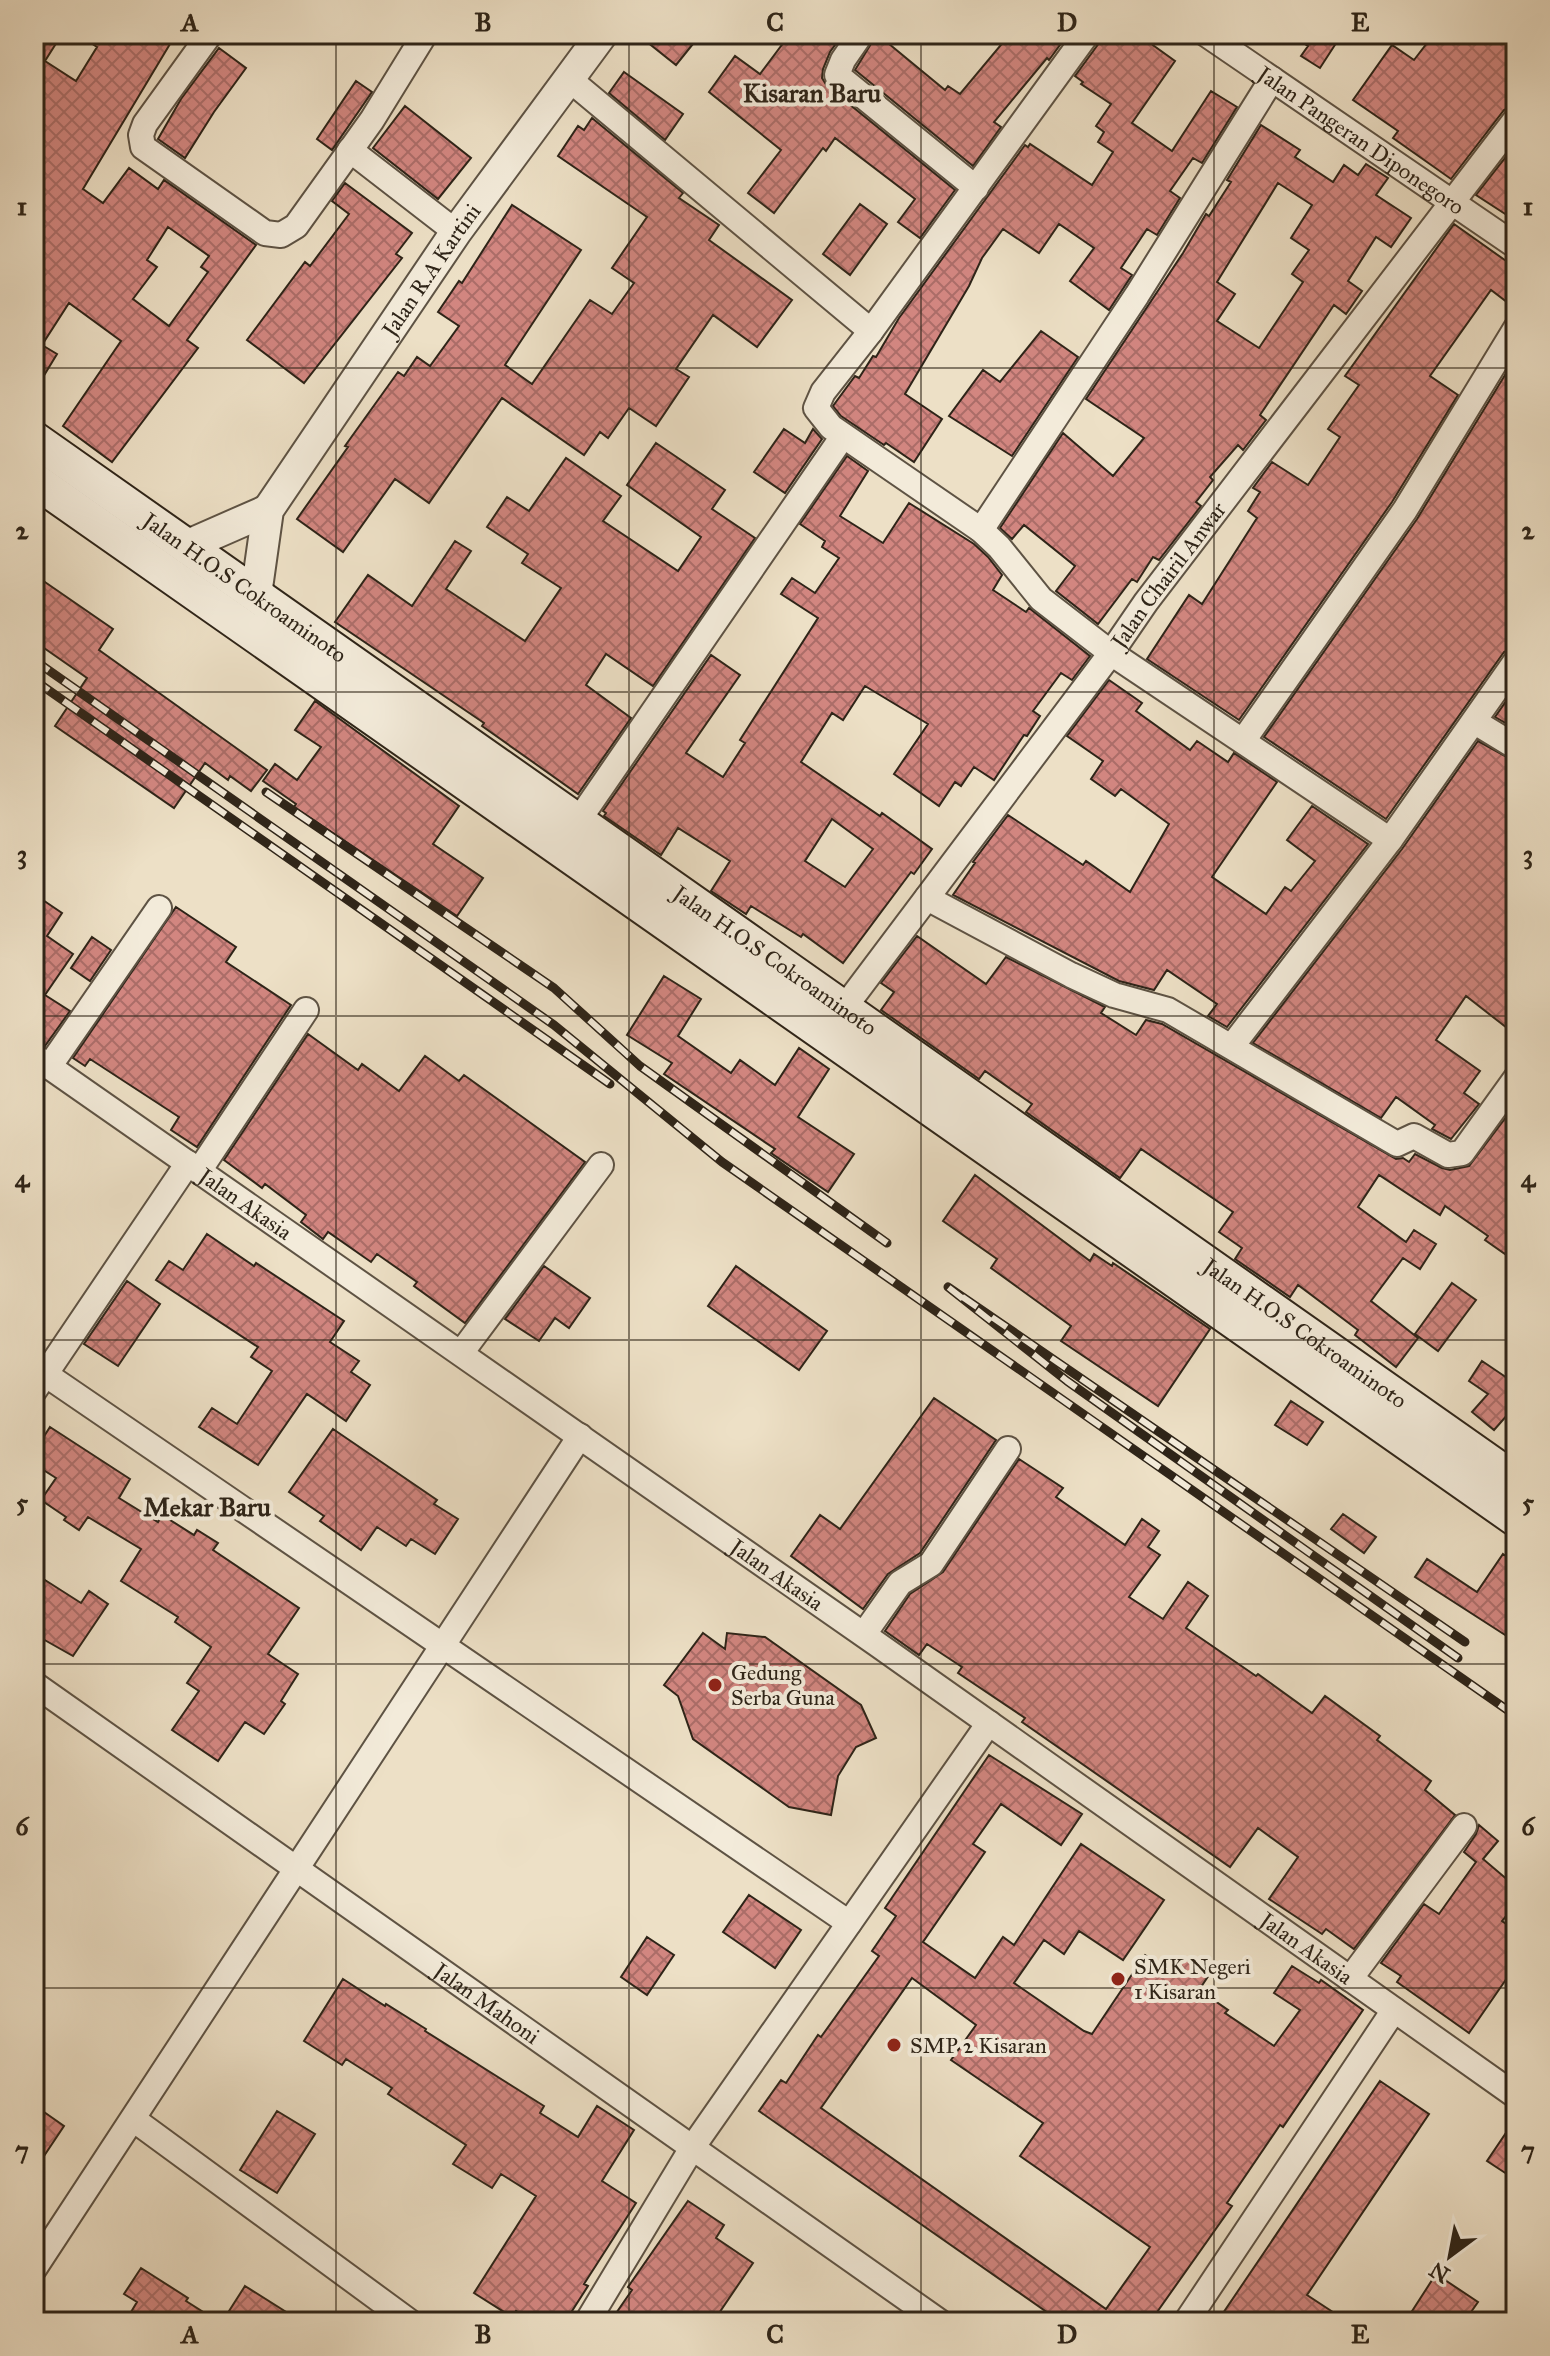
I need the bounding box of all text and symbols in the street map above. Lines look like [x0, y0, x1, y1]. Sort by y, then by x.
text: A [179, 6, 199, 38]
text: B [474, 6, 492, 38]
text: C [766, 6, 784, 38]
text: D [1057, 6, 1077, 38]
text: E [1351, 6, 1370, 38]
street label: Jalan Pangeran Diponegoro [1251, 59, 1470, 220]
district label: Kisaran Baru [743, 77, 881, 109]
text: 1 [17, 190, 27, 222]
text: 1 [1523, 190, 1533, 222]
street label: Jalan R.A Kartini [375, 198, 486, 343]
street label: Jalan Chairil Anwar [1104, 496, 1232, 655]
street label: Jalan H.O.S Cokroaminoto [136, 505, 352, 668]
text: 2 [16, 514, 30, 546]
text: 2 [1522, 514, 1536, 546]
text: 3 [17, 838, 27, 870]
text: 3 [1523, 838, 1533, 870]
street label: Jalan H.O.S Cokroaminoto [666, 878, 882, 1041]
street label: Jalan Akasia [192, 1161, 298, 1246]
text: 4 [15, 1162, 31, 1194]
text: 4 [1521, 1162, 1537, 1194]
street label: Jalan H.O.S Cokroaminoto [1196, 1251, 1412, 1414]
text: 5 [16, 1486, 29, 1518]
text: 5 [1522, 1486, 1535, 1518]
district label: Mekar Baru [143, 1491, 271, 1523]
street label: Jalan Akasia [724, 1531, 829, 1616]
place label: Gedung Serba Guna [731, 1659, 835, 1711]
marker: Gedung Serba Guna [706, 1676, 724, 1694]
text: 6 [15, 1810, 30, 1842]
text: 6 [1521, 1810, 1536, 1842]
street label: Jalan Akasia [1253, 1905, 1359, 1990]
place label: SMK Negeri 1 Kisaran [1134, 1953, 1251, 2005]
street label: Jalan Mahoni [427, 1955, 545, 2049]
marker: SMK Negeri 1 Kisaran [1109, 1970, 1127, 1988]
place label: SMP 2 Kisaran [910, 2032, 1047, 2059]
marker: SMP 2 Kisaran [885, 2036, 903, 2054]
text: 7 [15, 2134, 29, 2166]
text: 7 [1521, 2134, 1535, 2166]
north arrow [1410, 2216, 1490, 2296]
text: N [1424, 2256, 1455, 2289]
text: A [179, 2318, 199, 2350]
text: B [474, 2318, 492, 2350]
text: C [766, 2318, 784, 2350]
text: D [1057, 2318, 1077, 2350]
text: E [1351, 2318, 1370, 2350]

